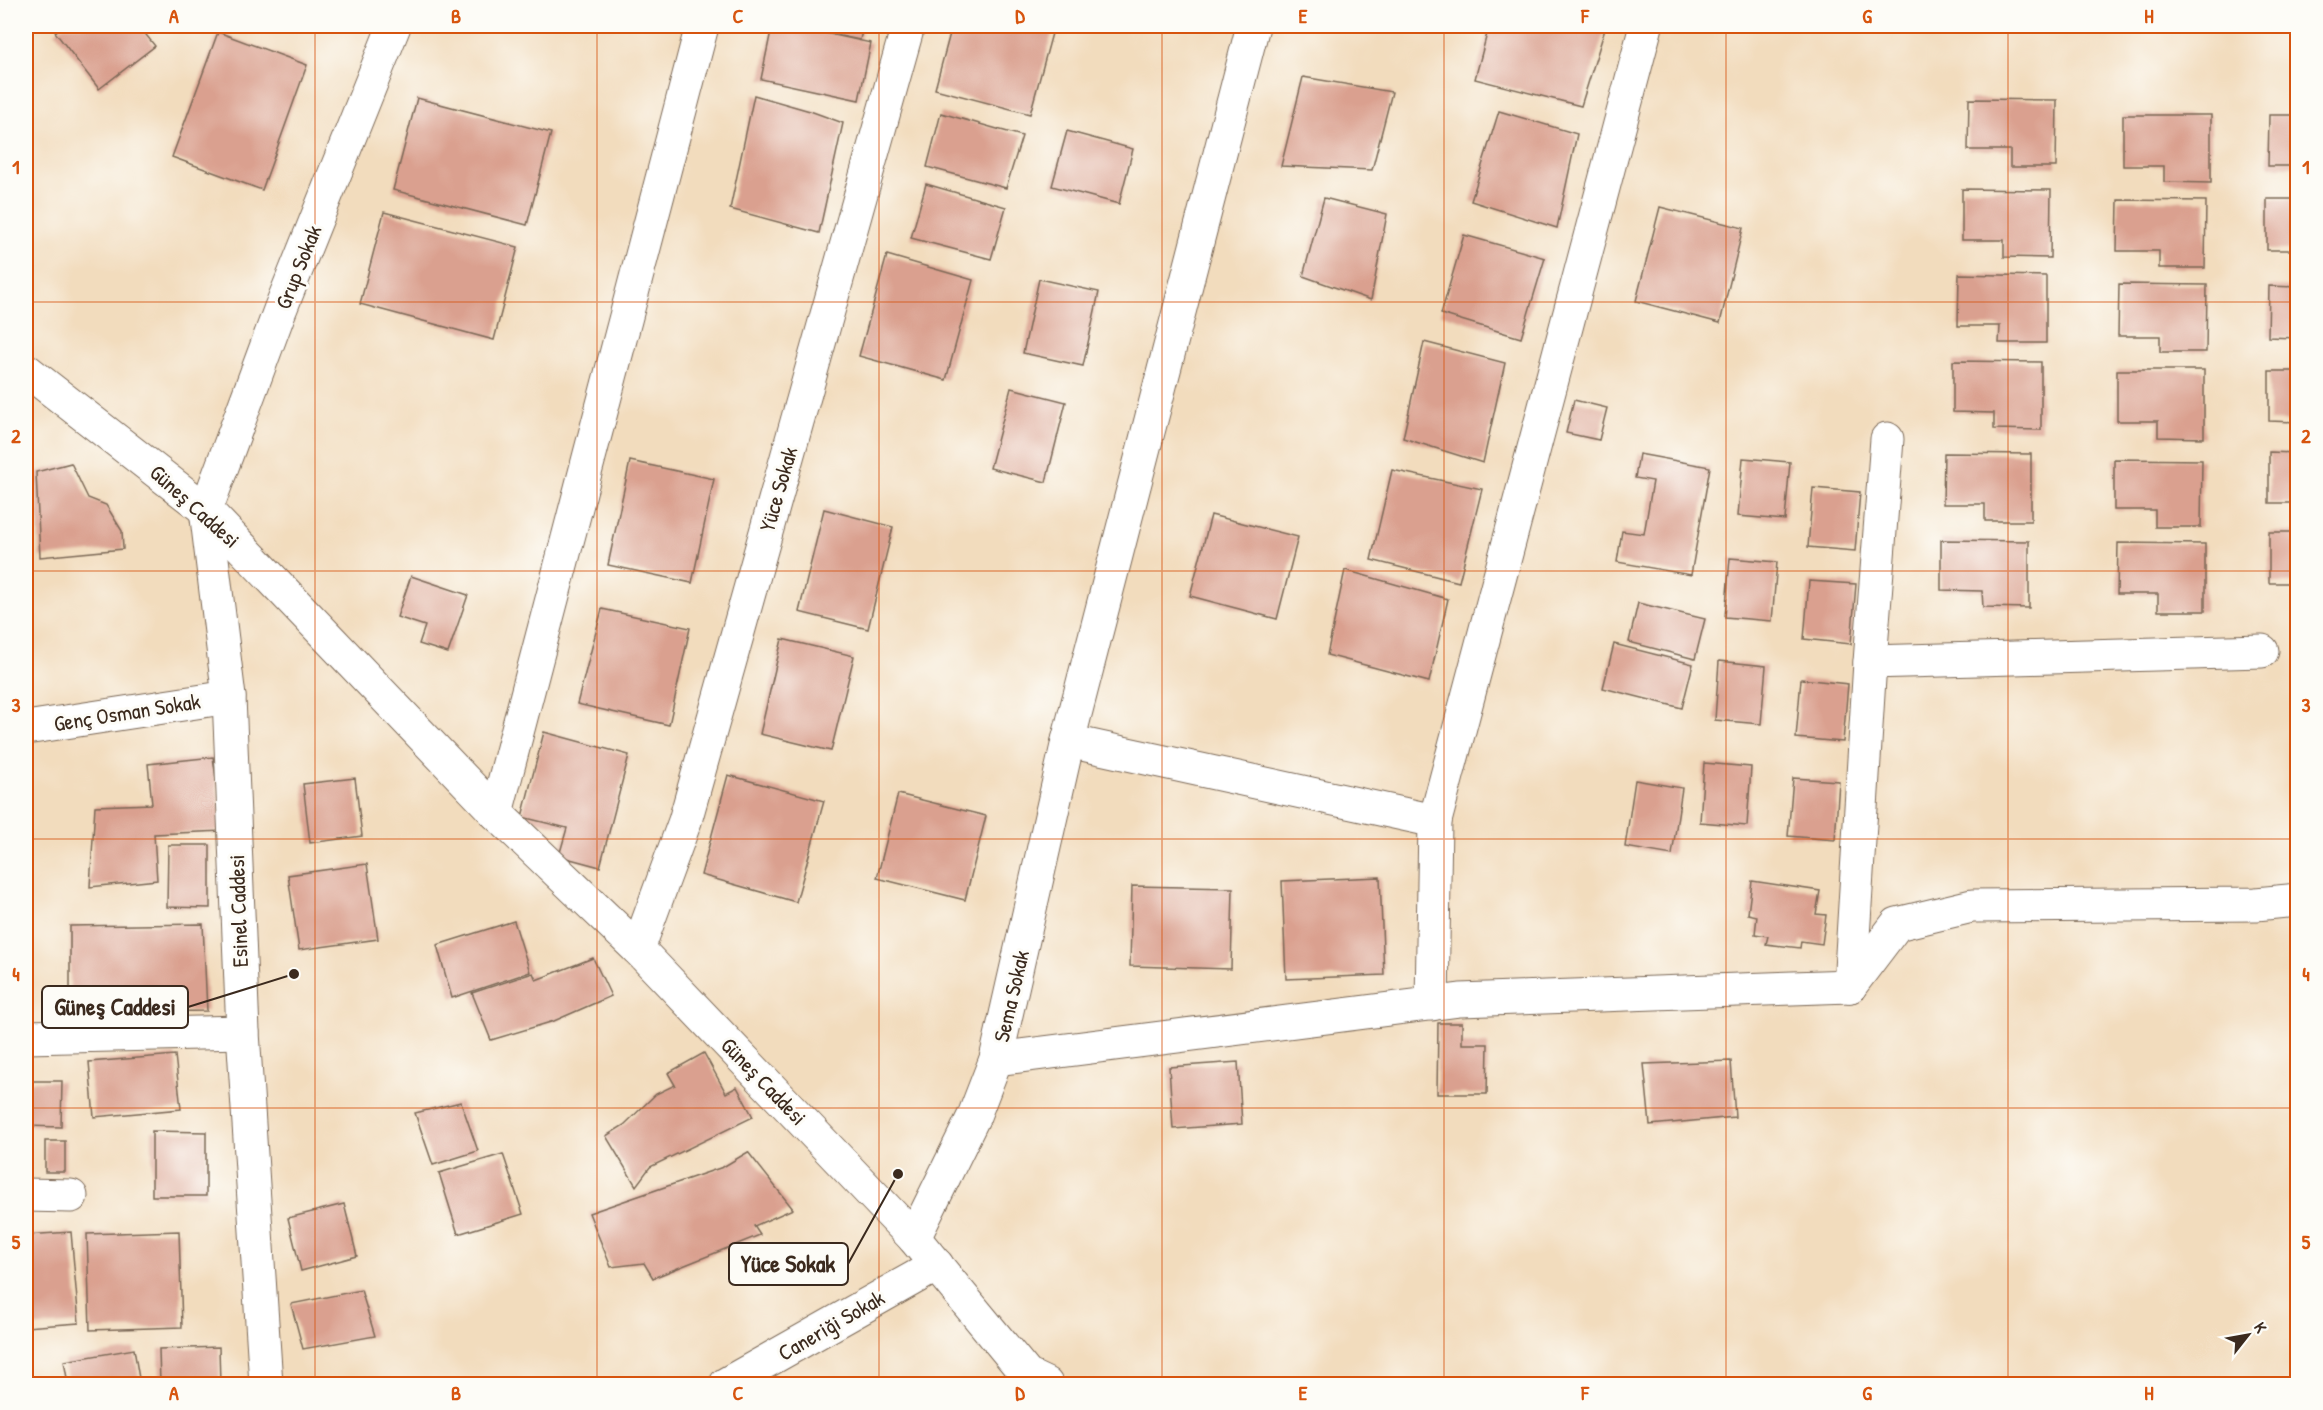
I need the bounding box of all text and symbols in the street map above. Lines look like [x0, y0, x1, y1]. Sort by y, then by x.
text: A [169, 2, 179, 29]
text: B [451, 2, 461, 29]
text: C [733, 2, 744, 29]
text: D [1015, 2, 1025, 29]
text: E [1299, 2, 1308, 29]
text: F [1580, 2, 1590, 29]
text: G [1862, 2, 1872, 29]
text: H [2144, 2, 2154, 29]
text: 1 [12, 153, 20, 180]
text: 1 [2302, 153, 2310, 180]
street label: Grup Sokak [268, 221, 328, 313]
text: 2 [11, 422, 21, 449]
text: 2 [2301, 422, 2311, 449]
street label: Yüce Sokak [752, 443, 804, 535]
street label: Güneş Caddesi [143, 458, 247, 554]
street label: Genç Osman Sokak [52, 686, 202, 738]
text: 3 [12, 691, 21, 718]
text: 3 [2302, 691, 2311, 718]
street label: Esinel Caddesi [221, 854, 255, 968]
street label: Sema Sokak [986, 947, 1036, 1045]
text: 4 [12, 960, 20, 987]
text: 4 [2302, 960, 2310, 987]
callout: Güneş Caddesi [42, 986, 188, 1028]
text: Güneş Caddesi [54, 990, 176, 1022]
street label: Güneş Caddesi [714, 1030, 814, 1132]
text: 5 [12, 1228, 21, 1255]
text: 5 [2302, 1228, 2311, 1255]
callout: Yüce Sokak [729, 1243, 848, 1285]
text: Yüce Sokak [741, 1247, 835, 1279]
street label: Caneriği Sokak [772, 1282, 890, 1368]
north arrow [2218, 1305, 2278, 1365]
text: K [2249, 1318, 2273, 1337]
text: A [169, 1379, 179, 1406]
text: B [451, 1379, 461, 1406]
text: C [733, 1379, 744, 1406]
text: D [1015, 1379, 1025, 1406]
text: E [1299, 1379, 1308, 1406]
text: F [1580, 1379, 1590, 1406]
text: G [1862, 1379, 1872, 1406]
text: H [2144, 1379, 2154, 1406]

